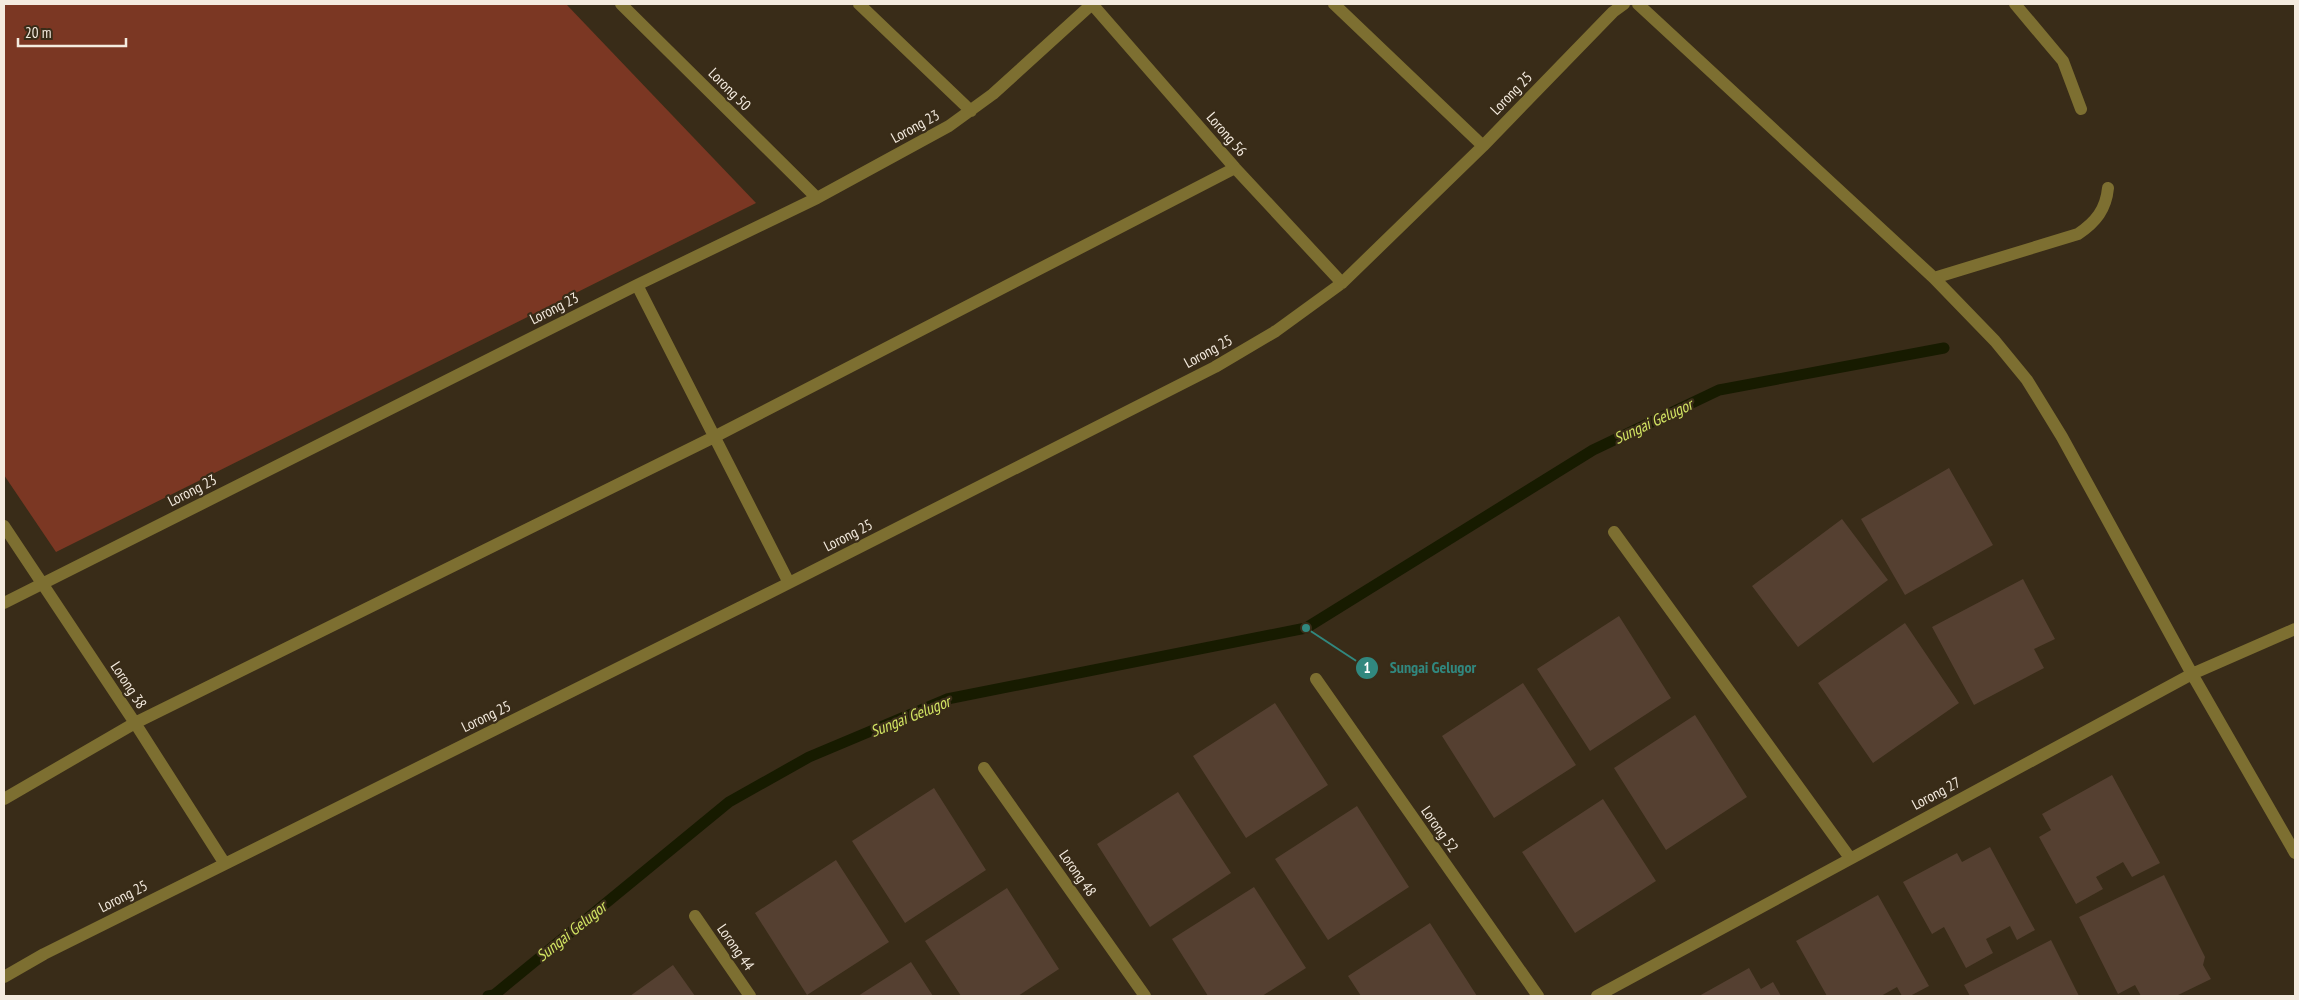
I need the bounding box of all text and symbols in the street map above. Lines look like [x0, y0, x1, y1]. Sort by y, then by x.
scale bar [18, 15, 125, 47]
text: 20 m [25, 23, 51, 42]
street label: Lorong 50 [705, 64, 755, 114]
street label: Lorong 25 [1486, 68, 1536, 118]
street label: Lorong 23 [887, 105, 943, 147]
street label: Lorong 56 [1203, 108, 1252, 160]
street label: Lorong 23 [526, 288, 582, 328]
street label: Lorong 25 [1180, 330, 1236, 372]
water label: Sungai Gelugor [1611, 393, 1698, 448]
street label: Lorong 23 [164, 470, 220, 510]
street label: Lorong 25 [820, 515, 876, 555]
callout: Sungai Gelugor [1355, 652, 1486, 683]
text: Sungai Gelugor [1390, 657, 1477, 677]
street label: Lorong 38 [107, 658, 151, 712]
text: 1 [1363, 658, 1371, 677]
water label: Sungai Gelugor [867, 690, 955, 741]
street label: Lorong 25 [458, 696, 514, 736]
street label: Lorong 27 [1908, 772, 1964, 814]
street label: Lorong 52 [1417, 802, 1463, 856]
street label: Lorong 48 [1055, 846, 1101, 900]
street label: Lorong 25 [95, 876, 151, 916]
water label: Sungai Gelugor [532, 895, 612, 965]
street label: Lorong 44 [713, 920, 759, 974]

